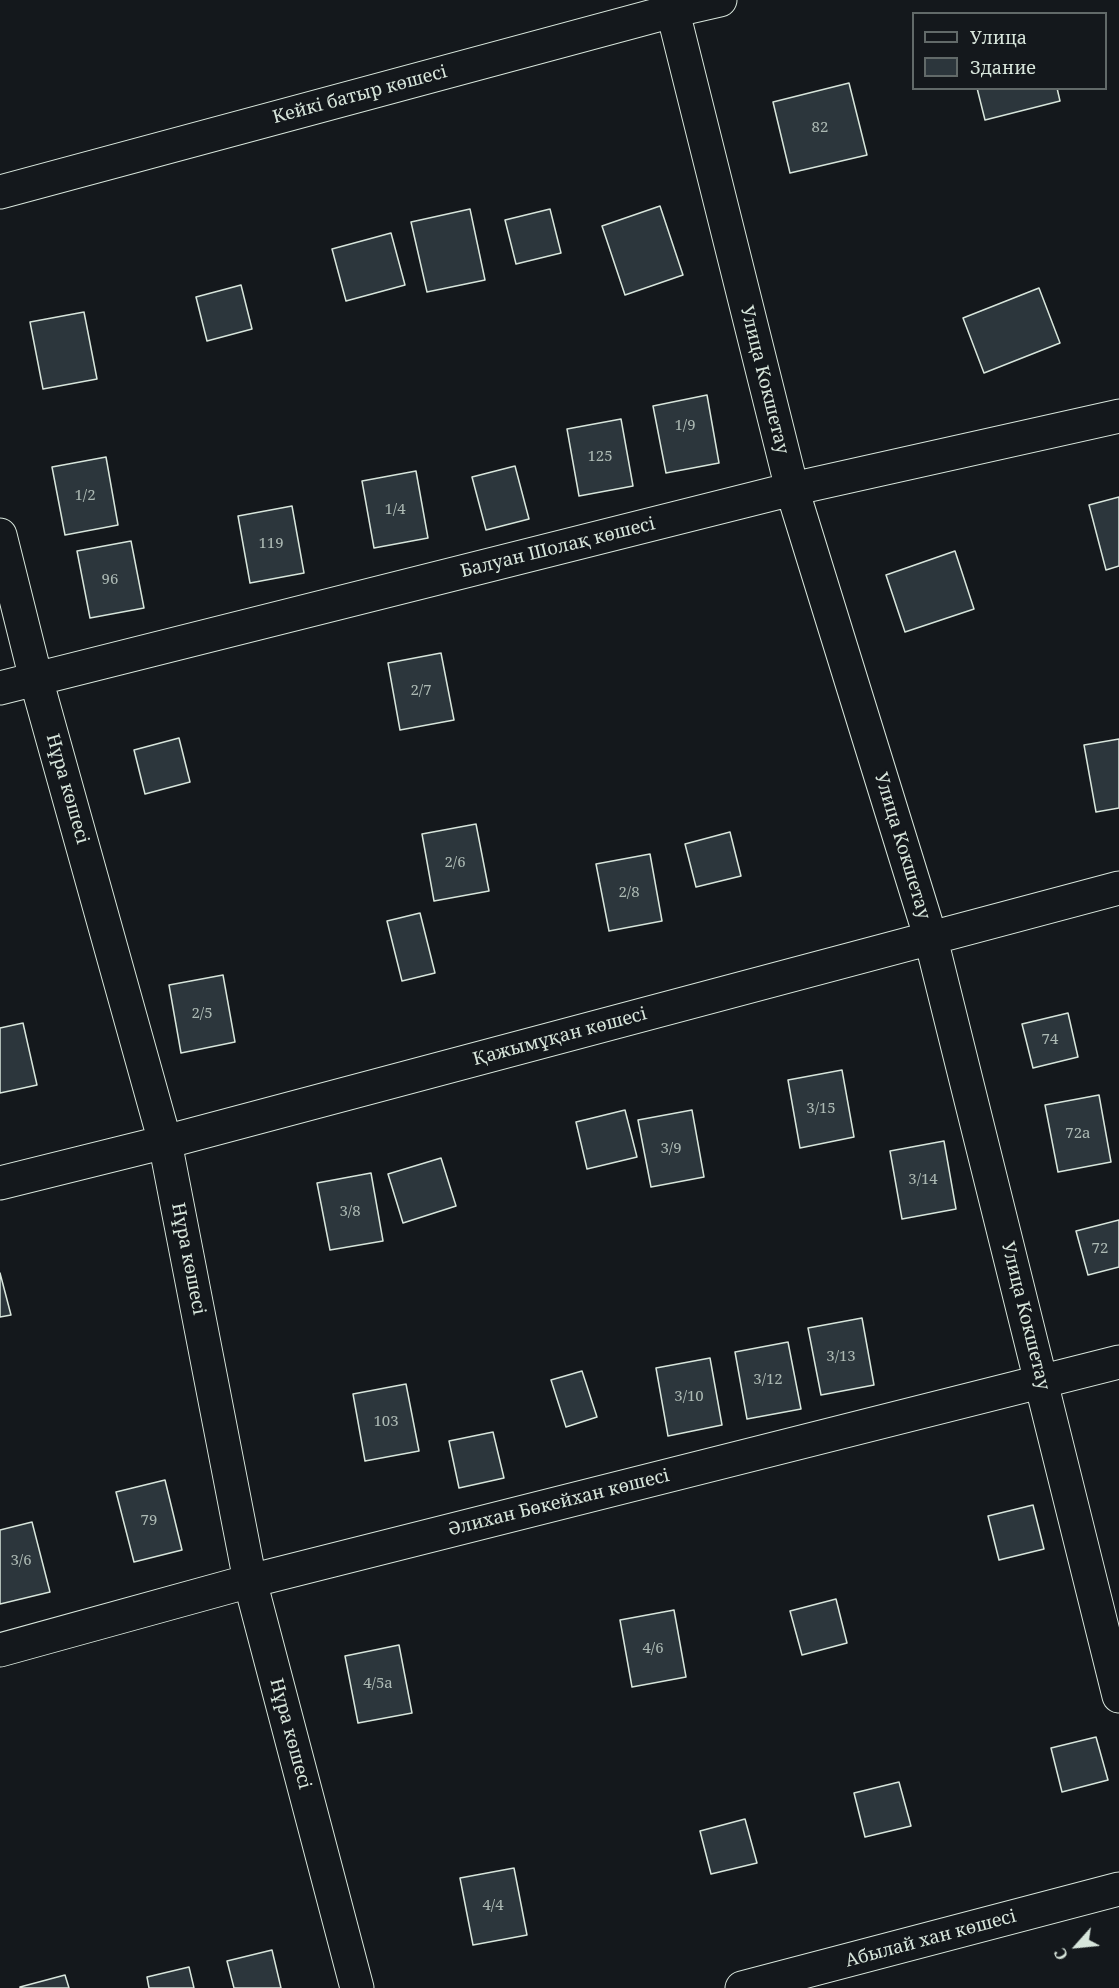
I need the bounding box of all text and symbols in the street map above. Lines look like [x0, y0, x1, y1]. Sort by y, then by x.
legend [912, 12, 1107, 90]
text: Улица [970, 25, 1027, 49]
text: Здание [970, 55, 1036, 79]
street label: Кейкі батыр көшесі [270, 61, 450, 129]
house number: 82 [812, 119, 828, 137]
street label: Улица Кокшетау [735, 304, 793, 456]
house number: 1/9 [674, 417, 696, 435]
house number: 125 [587, 448, 613, 466]
house number: 1/2 [74, 487, 96, 505]
house number: 1/4 [384, 501, 406, 519]
street label: Балуан Шолақ көшесі [458, 513, 658, 583]
house number: 119 [258, 535, 284, 553]
house number: 96 [102, 571, 118, 589]
house number: 2/7 [410, 682, 432, 700]
street label: Нұра көшесі [41, 731, 93, 847]
street label: Улица Кокшетау [869, 770, 935, 922]
house number: 2/6 [444, 854, 466, 872]
house number: 2/8 [618, 884, 640, 902]
street label: Қажымұқан көшесі [471, 1003, 649, 1071]
house number: 2/5 [191, 1005, 213, 1023]
house number: 74 [1042, 1031, 1058, 1049]
house number: 3/15 [806, 1100, 836, 1118]
house number: 72а [1065, 1125, 1091, 1143]
house number: 3/9 [660, 1140, 682, 1158]
house number: 3/14 [908, 1171, 938, 1189]
street label: Нұра көшесі [167, 1201, 209, 1317]
house number: 3/8 [339, 1203, 361, 1221]
street label: Улица Кокшетау [996, 1240, 1054, 1392]
house number: 72 [1092, 1240, 1108, 1258]
house number: 3/13 [826, 1348, 856, 1366]
house number: 3/12 [753, 1371, 783, 1389]
house number: 3/10 [674, 1388, 704, 1406]
house number: 103 [373, 1413, 399, 1431]
street label: Әлихан Бөкейхан көшесі [446, 1465, 672, 1541]
house number: 79 [141, 1512, 157, 1530]
house number: 3/6 [10, 1552, 32, 1570]
house number: 4/6 [642, 1640, 664, 1658]
house number: 4/5а [363, 1675, 393, 1693]
street label: Нұра көшесі [265, 1676, 315, 1792]
house number: 4/4 [482, 1897, 504, 1915]
street label: Абылай хан көшесі [843, 1906, 1019, 1972]
north arrow [1047, 1916, 1107, 1976]
text: С [1049, 1944, 1073, 1964]

